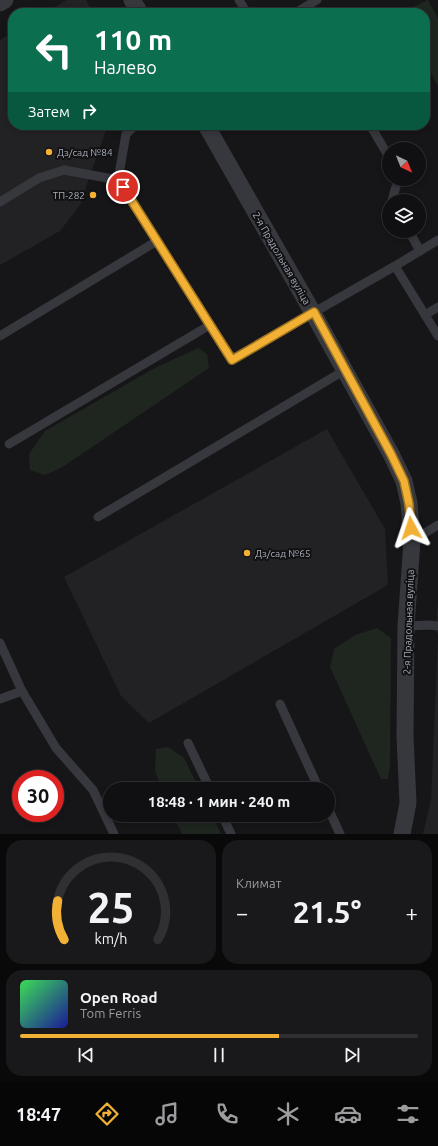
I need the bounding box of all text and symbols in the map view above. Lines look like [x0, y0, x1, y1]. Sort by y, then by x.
icon: left [28, 24, 80, 76]
text: 110 m [94, 24, 172, 55]
text: Налево [94, 57, 157, 77]
icon: right [78, 100, 100, 122]
text: Затем [28, 103, 70, 120]
north arrow [382, 142, 426, 186]
map controls [382, 142, 426, 238]
marker: Дз/сад №84 [44, 147, 54, 157]
place label: Дз/сад №84 [57, 147, 113, 158]
pin [106, 170, 140, 204]
icon: arrive [112, 176, 134, 198]
place label: ТП-282 [53, 190, 85, 201]
marker: ТП-282 [88, 190, 98, 200]
button: layers [382, 194, 426, 238]
street label: 2-я Прадольная вуліца [251, 210, 313, 306]
position arrow [390, 507, 432, 549]
marker: Дз/сад №65 [242, 548, 252, 558]
place label: Дз/сад №65 [255, 548, 311, 559]
street label: 2-я Прадольная вуліца [401, 569, 416, 675]
speed limit sign: 30 [12, 770, 64, 822]
text: 18:48 · 1 мин · 240 m [148, 793, 290, 810]
text: Климат [236, 876, 281, 890]
text: 25 [88, 884, 134, 931]
text: 21.5° [293, 895, 361, 929]
text: − [236, 900, 248, 925]
text: + [406, 900, 418, 925]
text: km/h [95, 931, 127, 947]
text: Open Road [80, 989, 157, 1006]
text: Tom Ferris [80, 1006, 141, 1020]
icon: previous [75, 1044, 97, 1066]
icon: pause [208, 1044, 230, 1066]
icon: next [341, 1044, 363, 1066]
icon: directions [93, 1100, 121, 1128]
icon: music [153, 1100, 181, 1128]
icon: phone [213, 1100, 241, 1128]
icon: climate [274, 1100, 302, 1128]
icon: car [334, 1100, 362, 1128]
icon: filters [394, 1100, 422, 1128]
text: 18:47 [16, 1104, 61, 1124]

